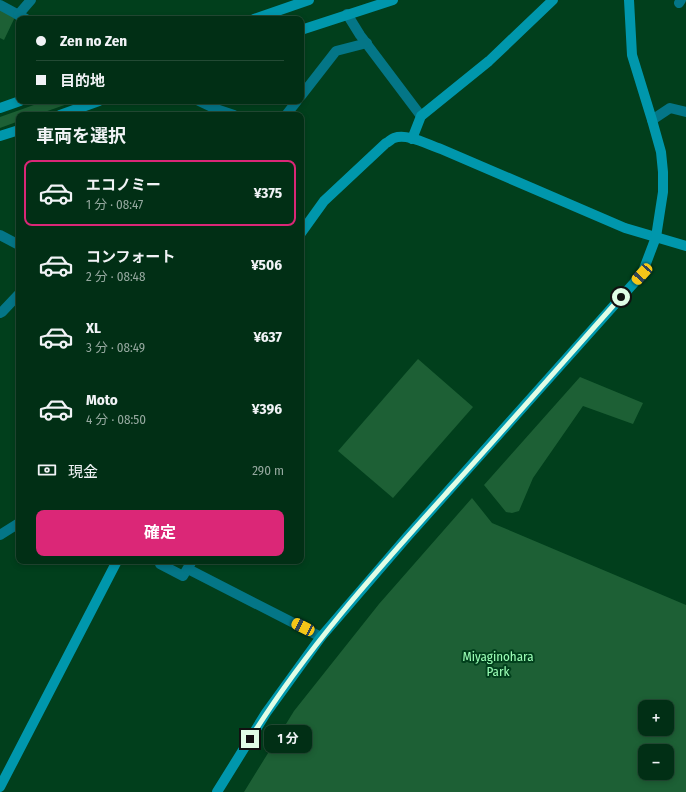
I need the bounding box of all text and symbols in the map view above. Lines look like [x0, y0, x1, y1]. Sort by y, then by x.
text: Zen no Zen [60, 32, 127, 50]
text: 目的地 [60, 72, 105, 90]
text: 車両を選択 [36, 125, 126, 147]
icon: car [38, 175, 74, 211]
text: エコノミー [86, 176, 161, 194]
text: ¥375 [254, 184, 282, 202]
text: 1 分 · 08:47 [86, 197, 143, 212]
icon: car [38, 247, 74, 283]
text: コンフォート [86, 248, 176, 266]
text: ¥506 [251, 256, 282, 274]
car [630, 261, 654, 287]
text: 2 分 · 08:48 [86, 269, 145, 284]
route start [612, 288, 630, 306]
icon: car [38, 319, 74, 355]
text: XL [86, 319, 101, 337]
text: ¥637 [254, 328, 282, 346]
text: 3 分 · 08:49 [86, 340, 145, 355]
icon: car [38, 391, 74, 427]
text: Moto [86, 391, 118, 409]
text: ¥396 [252, 400, 282, 418]
text: 4 分 · 08:50 [86, 412, 146, 427]
icon: cash [36, 459, 58, 481]
text: 現金 [68, 463, 98, 481]
text: 290 m [252, 463, 284, 478]
button: 確定 [36, 510, 284, 556]
car [290, 616, 316, 638]
park label: Miyaginohara Park [462, 649, 534, 679]
map controls [638, 700, 674, 780]
button: + [638, 700, 674, 736]
callout: 1 分 [264, 725, 312, 753]
route end [241, 730, 259, 748]
text: 1 分 [277, 731, 299, 746]
button: − [638, 744, 674, 780]

